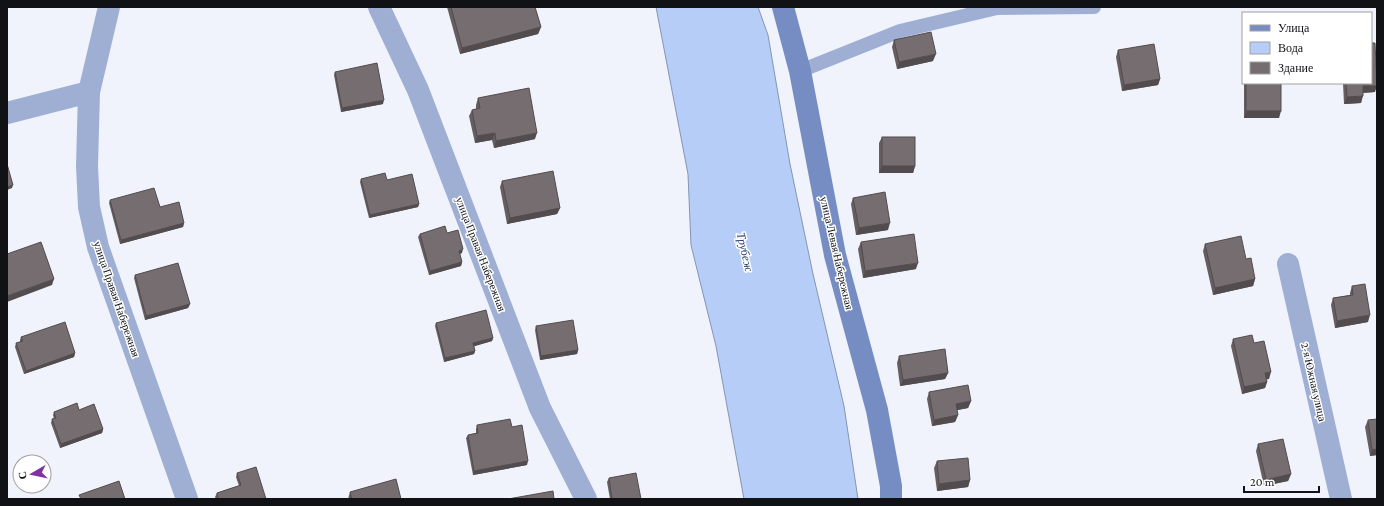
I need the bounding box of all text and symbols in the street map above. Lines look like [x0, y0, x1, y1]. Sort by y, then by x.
legend [1242, 12, 1372, 84]
text: Улица [1278, 21, 1310, 35]
text: Вода [1278, 41, 1304, 55]
text: Здание [1278, 61, 1313, 75]
street label: улица Правая Набережная [454, 195, 508, 313]
street label: улица Левая Набережная [818, 195, 856, 311]
water label: Трубеж [734, 231, 756, 273]
street label: улица Правая Набережная [92, 240, 142, 358]
street label: 2-я Южная улица [1299, 341, 1329, 423]
north arrow [12, 454, 52, 494]
scale bar [1244, 468, 1319, 494]
text: С [16, 471, 29, 480]
text: 20 m [1250, 475, 1275, 489]

